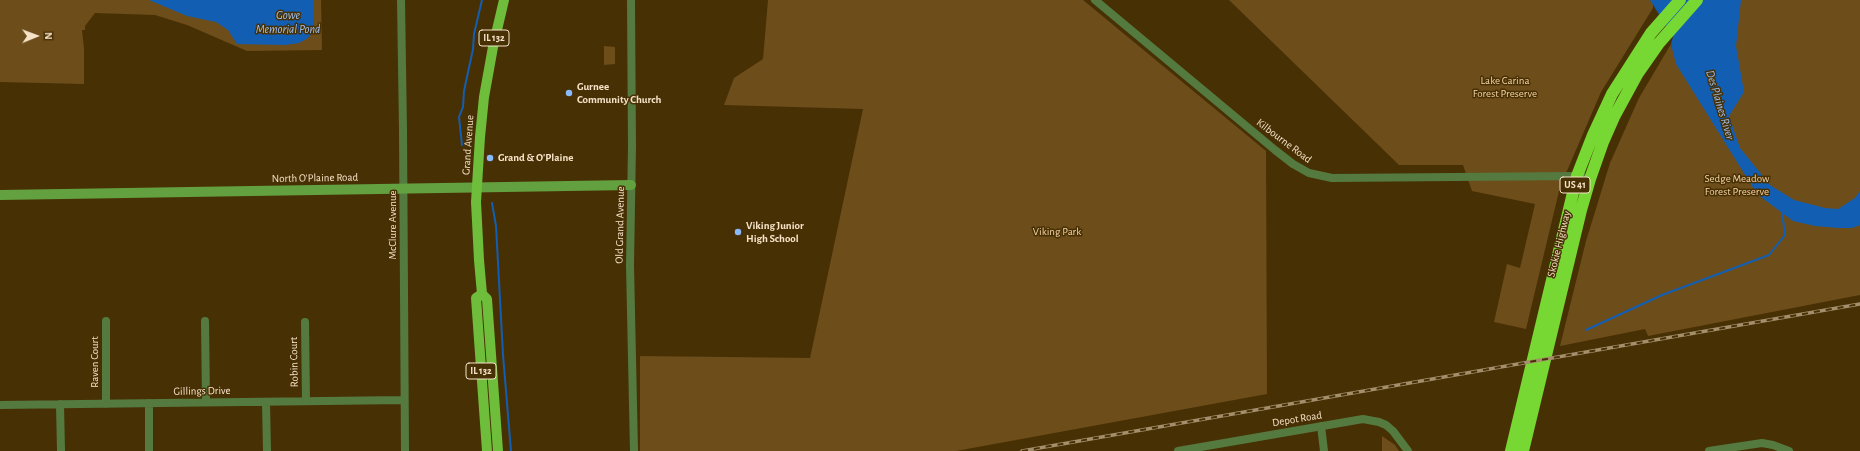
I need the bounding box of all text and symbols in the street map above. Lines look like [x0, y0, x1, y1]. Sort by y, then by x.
water label: Gowe Memorial Pond [256, 8, 320, 36]
north arrow [16, 16, 56, 56]
road number: IL 132 [479, 30, 509, 46]
text: N [43, 32, 54, 40]
water label: Des Plaines River [1703, 68, 1737, 142]
park label: Lake Carina Forest Preserve [1473, 74, 1537, 100]
place label: Gurnee Community Church [577, 80, 661, 106]
marker: Gurnee Community Church [564, 88, 574, 98]
street label: Grand Avenue [459, 115, 477, 175]
street label: Kilbourne Road [1254, 116, 1314, 166]
place label: Grand & O'Plaine [498, 151, 573, 165]
marker: Grand & O'Plaine [485, 153, 495, 163]
street label: North O'Plaine Road [272, 171, 358, 185]
park label: Sedge Meadow Forest Preserve [1705, 172, 1769, 198]
road number: US 41 [1560, 177, 1590, 193]
street label: Old Grand Avenue [613, 186, 627, 264]
street label: McClure Avenue [386, 190, 400, 260]
street label: Skokie Highway [1544, 210, 1574, 278]
place label: Viking Junior High School [746, 219, 804, 245]
park label: Viking Park [1033, 225, 1081, 239]
marker: Viking Junior High School [733, 227, 743, 237]
street label: Raven Court [88, 336, 102, 388]
street label: Robin Court [287, 337, 301, 387]
road number: IL 132 [466, 363, 496, 379]
street label: Gillings Drive [173, 384, 231, 398]
street label: Depot Road [1271, 409, 1323, 429]

